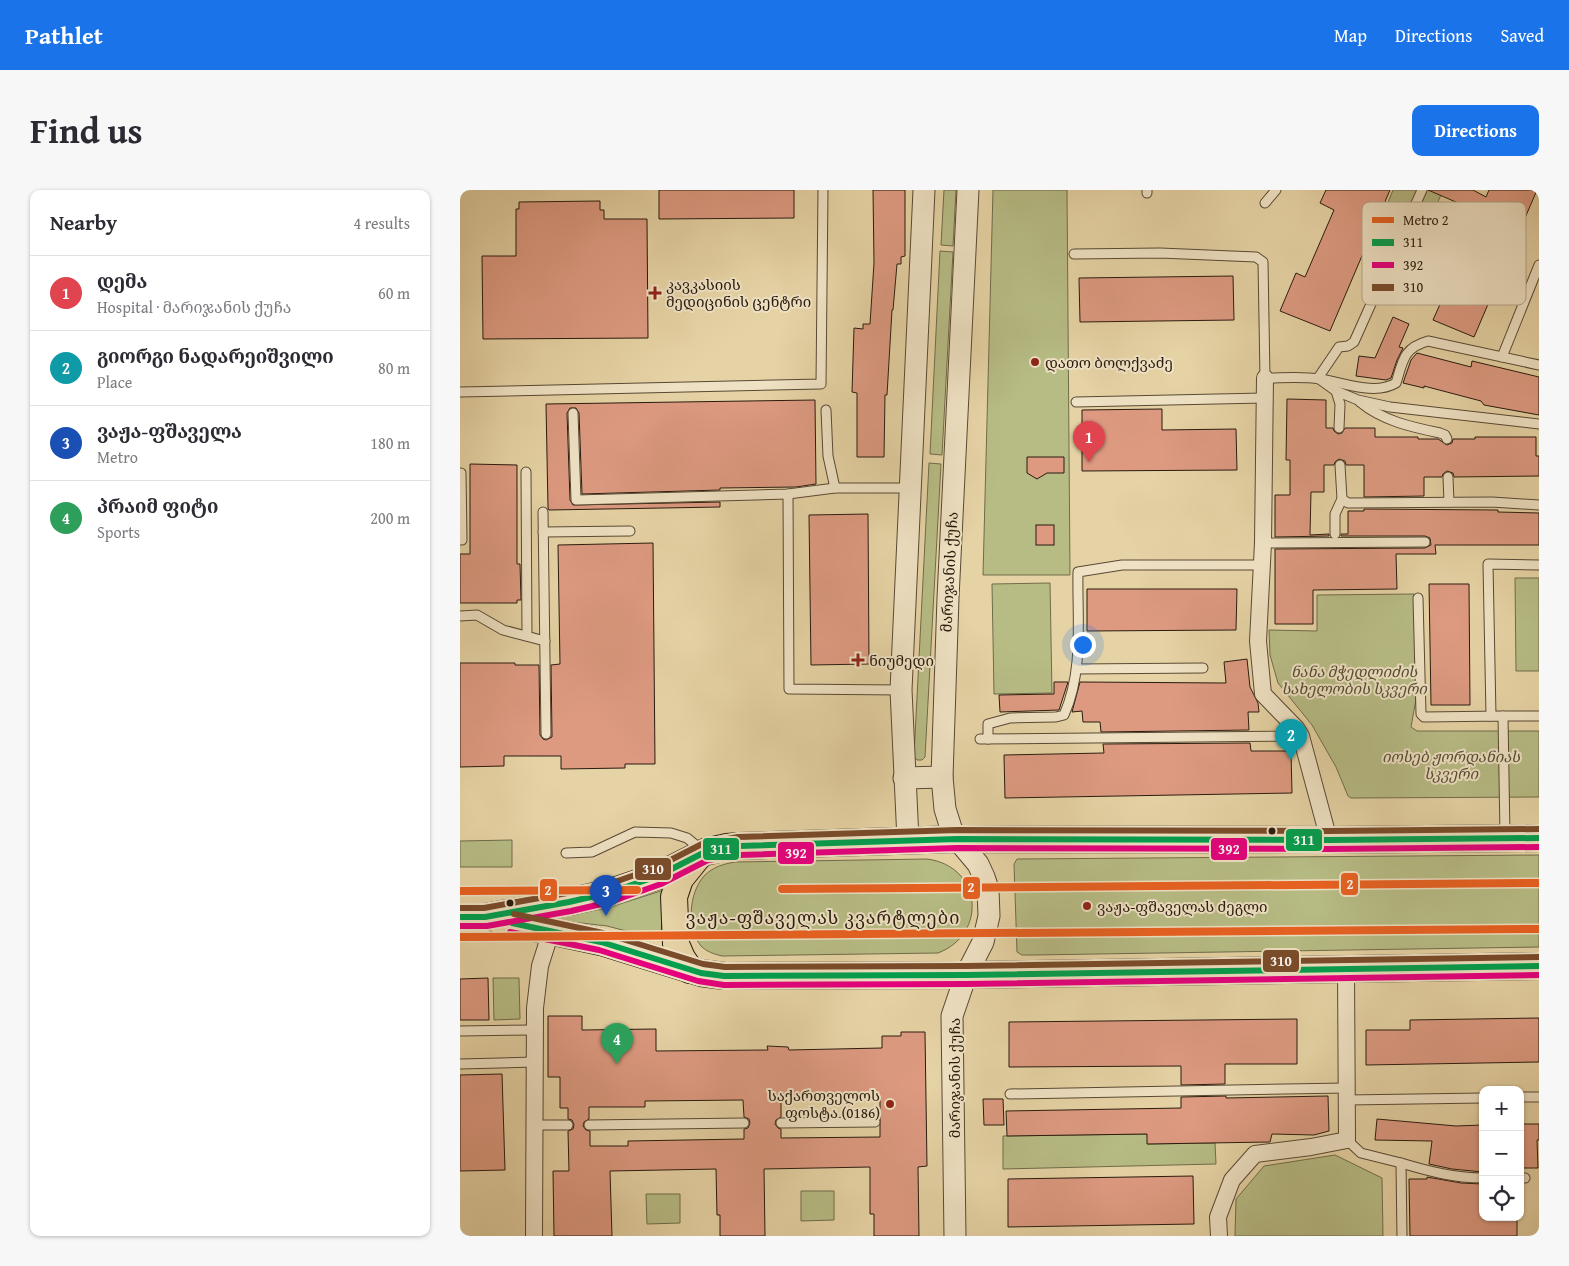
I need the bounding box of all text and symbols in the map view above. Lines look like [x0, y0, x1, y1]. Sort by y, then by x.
text: Pathlet [25, 18, 103, 53]
text: Map [1334, 22, 1367, 49]
text: Directions [1395, 22, 1472, 49]
text: Saved [1500, 22, 1544, 49]
text: Find us [30, 105, 143, 156]
button: Directions [1412, 105, 1539, 156]
legend [1362, 202, 1526, 305]
text: Nearby [50, 207, 117, 238]
text: Metro 2 [1403, 210, 1449, 230]
text: 4 results [353, 211, 410, 235]
text: 311 [1403, 232, 1423, 252]
text: 392 [1403, 255, 1423, 275]
text: დემა [97, 267, 147, 295]
place label: კავკასიის მედიცინის ცენტრი [666, 274, 811, 312]
text: 310 [1403, 277, 1423, 297]
text: 1 [62, 281, 70, 305]
text: 60 m [378, 281, 410, 305]
marker: კავკასიის მედიცინის ცენტრი [648, 286, 662, 300]
text: Hospital · მარიჯანის ქუჩა [97, 295, 291, 319]
text: გიორგი ნადარეიშვილი [97, 342, 334, 370]
place label: დათო ბოლქვაძე [1045, 352, 1173, 373]
text: 2 [62, 356, 70, 380]
text: 80 m [378, 356, 410, 380]
marker: დათო ბოლქვაძე [1029, 356, 1041, 368]
text: Place [97, 370, 132, 394]
text: ვაჟა-ფშაველა [97, 417, 242, 445]
pin: 1 [1073, 421, 1105, 462]
text: 3 [62, 431, 70, 455]
text: 180 m [370, 431, 410, 455]
text: Metro [97, 445, 138, 469]
text: პრაიმ ფიტი [97, 492, 218, 520]
text: 4 [62, 506, 70, 530]
text: 200 m [370, 506, 410, 530]
street label: მარიჯანის ქუჩა [935, 511, 963, 633]
text: Sports [97, 520, 140, 544]
your location [1070, 632, 1096, 658]
place label: ნიუმედი [869, 650, 934, 671]
marker: ნიუმედი [851, 653, 865, 667]
park label: ნანა მჭედლიძის სახელობის სკვერი [1281, 661, 1428, 699]
pin: 2 [1275, 719, 1307, 760]
park label: იოსებ ჟორდანიას სკვერი [1382, 746, 1521, 784]
unlabelled marker [1267, 826, 1277, 836]
line badge: 311 [1285, 828, 1323, 852]
text: 311 [1293, 830, 1315, 850]
line badge: 311 [702, 837, 740, 861]
line badge: 392 [1210, 837, 1248, 861]
text: 311 [710, 839, 732, 859]
text: 392 [1218, 839, 1240, 859]
line badge: 392 [777, 841, 815, 865]
text: 392 [785, 843, 807, 863]
line badge: 310 [634, 857, 672, 881]
text: 310 [642, 859, 664, 879]
line badge: 2 [1340, 872, 1359, 896]
text: 2 [1346, 874, 1354, 894]
pin: 3 [590, 875, 622, 916]
line badge: 2 [962, 876, 981, 900]
text: 2 [967, 877, 975, 897]
line badge: 2 [539, 878, 558, 902]
text: 2 [544, 880, 552, 900]
place label: ვაჟა-ფშაველას ძეგლი [1097, 896, 1268, 917]
unlabelled marker [505, 898, 515, 908]
marker: ვაჟა-ფშაველას ძეგლი [1081, 900, 1093, 912]
district label: ვაჟა-ფშაველას კვარტლები [686, 904, 960, 931]
line badge: 310 [1262, 949, 1300, 973]
text: 310 [1270, 951, 1292, 971]
street label: მარიჯანის ქუჩა [944, 1018, 965, 1138]
pin: 4 [601, 1023, 633, 1064]
place label: საქართველოს ფოსტა (0186) [767, 1085, 880, 1123]
map controls [1479, 1086, 1524, 1221]
button: + [1479, 1086, 1524, 1131]
marker: საქართველოს ფოსტა (0186) [884, 1098, 896, 1110]
button: − [1479, 1131, 1524, 1176]
button: locate [1479, 1176, 1524, 1221]

